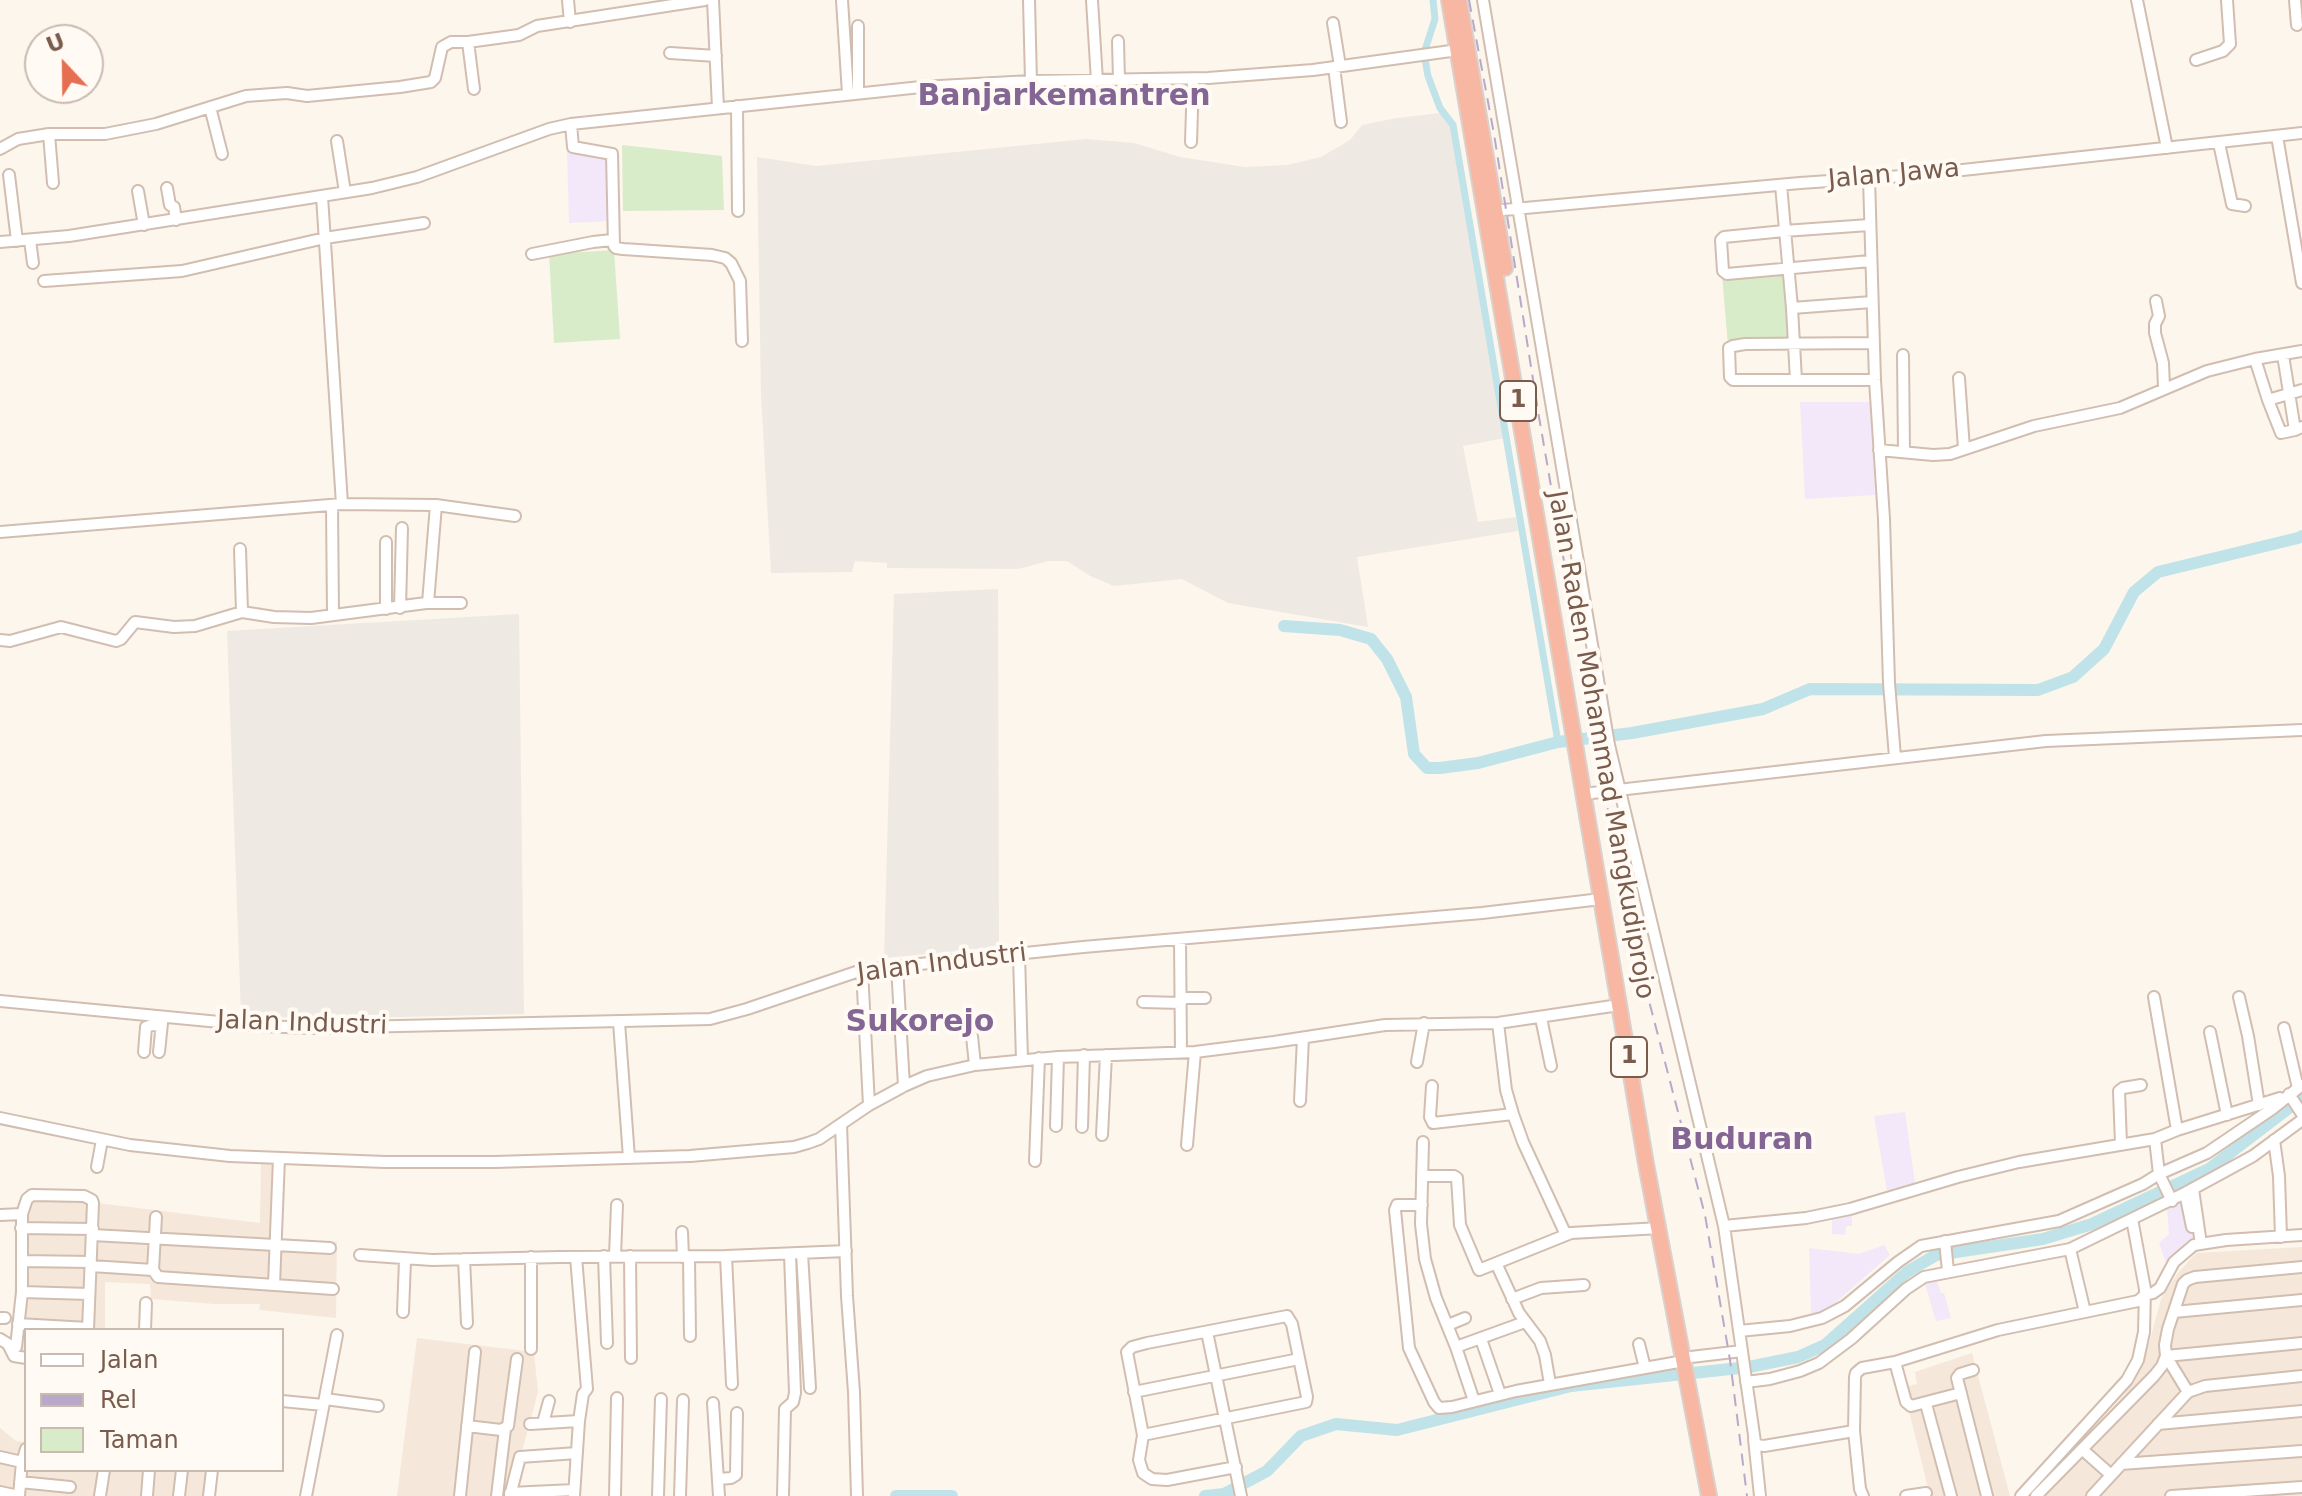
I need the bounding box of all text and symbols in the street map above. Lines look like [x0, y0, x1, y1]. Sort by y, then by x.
north arrow [24, 24, 104, 104]
text: U [43, 28, 69, 58]
district label: Banjarkemantren [918, 79, 1210, 115]
street label: Jalan Jawa [1827, 154, 1961, 196]
road number: 1 [1500, 381, 1536, 421]
street label: Jalan Raden Mohammad Mangkudiprojo [1540, 488, 1660, 1002]
street label: Jalan Industri [856, 938, 1028, 990]
street label: Jalan Industri [216, 1005, 388, 1043]
district label: Sukorejo [846, 1005, 994, 1041]
road number: 1 [1611, 1037, 1647, 1077]
district label: Buduran [1670, 1123, 1814, 1159]
legend [24, 1328, 284, 1472]
text: Jalan [100, 1346, 158, 1374]
text: Rel [100, 1386, 137, 1414]
text: Taman [100, 1426, 179, 1454]

